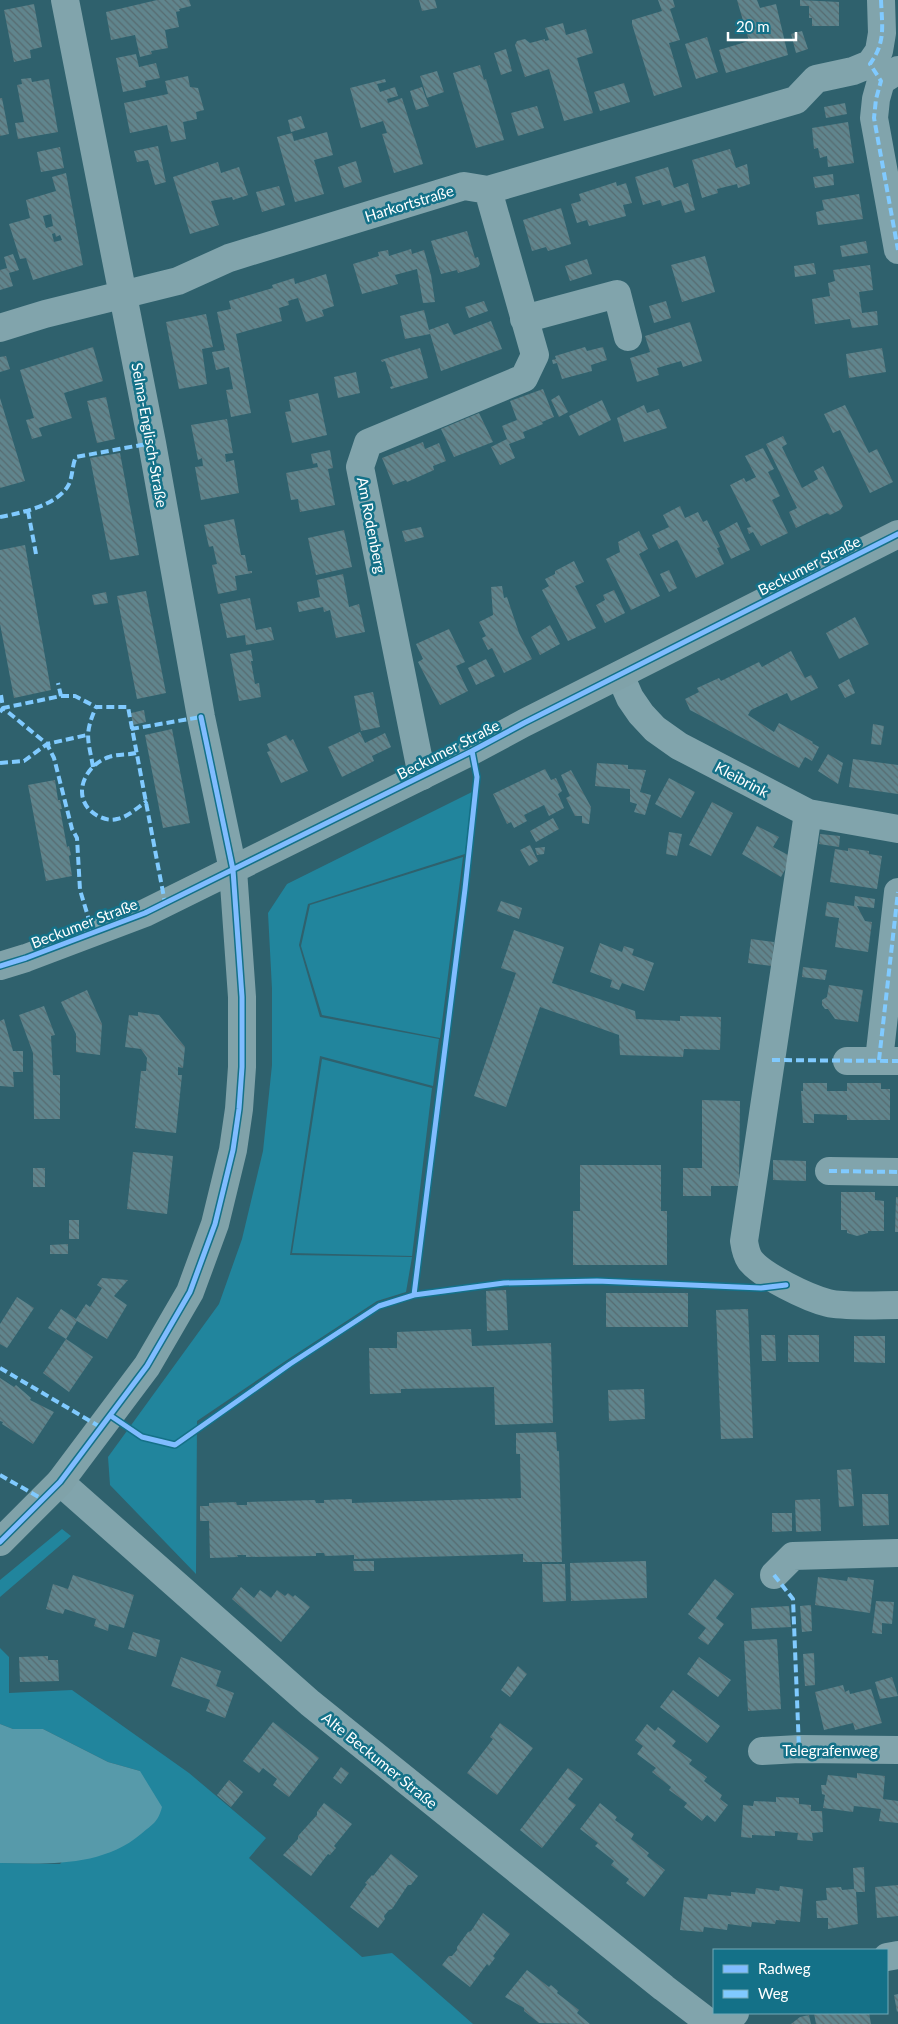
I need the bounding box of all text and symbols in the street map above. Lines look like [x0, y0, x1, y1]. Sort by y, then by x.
scale bar [728, 10, 796, 42]
text: 20 m [736, 17, 770, 35]
street label: Harkortstraße [362, 181, 456, 225]
street label: Selma-Englisch-Straße [128, 361, 172, 509]
street label: Am Rodenberg [354, 475, 390, 575]
street label: Beckumer Straße [755, 531, 863, 599]
street label: Beckumer Straße [394, 715, 502, 783]
street label: Kleibrink [712, 757, 772, 801]
street label: Beckumer Straße [28, 894, 140, 952]
street label: Alte Beckumer Straße [319, 1708, 441, 1812]
street label: Telegrafenweg [782, 1741, 878, 1759]
legend [713, 1949, 888, 2014]
text: Radweg [758, 1959, 811, 1977]
text: Weg [758, 1984, 789, 2002]

